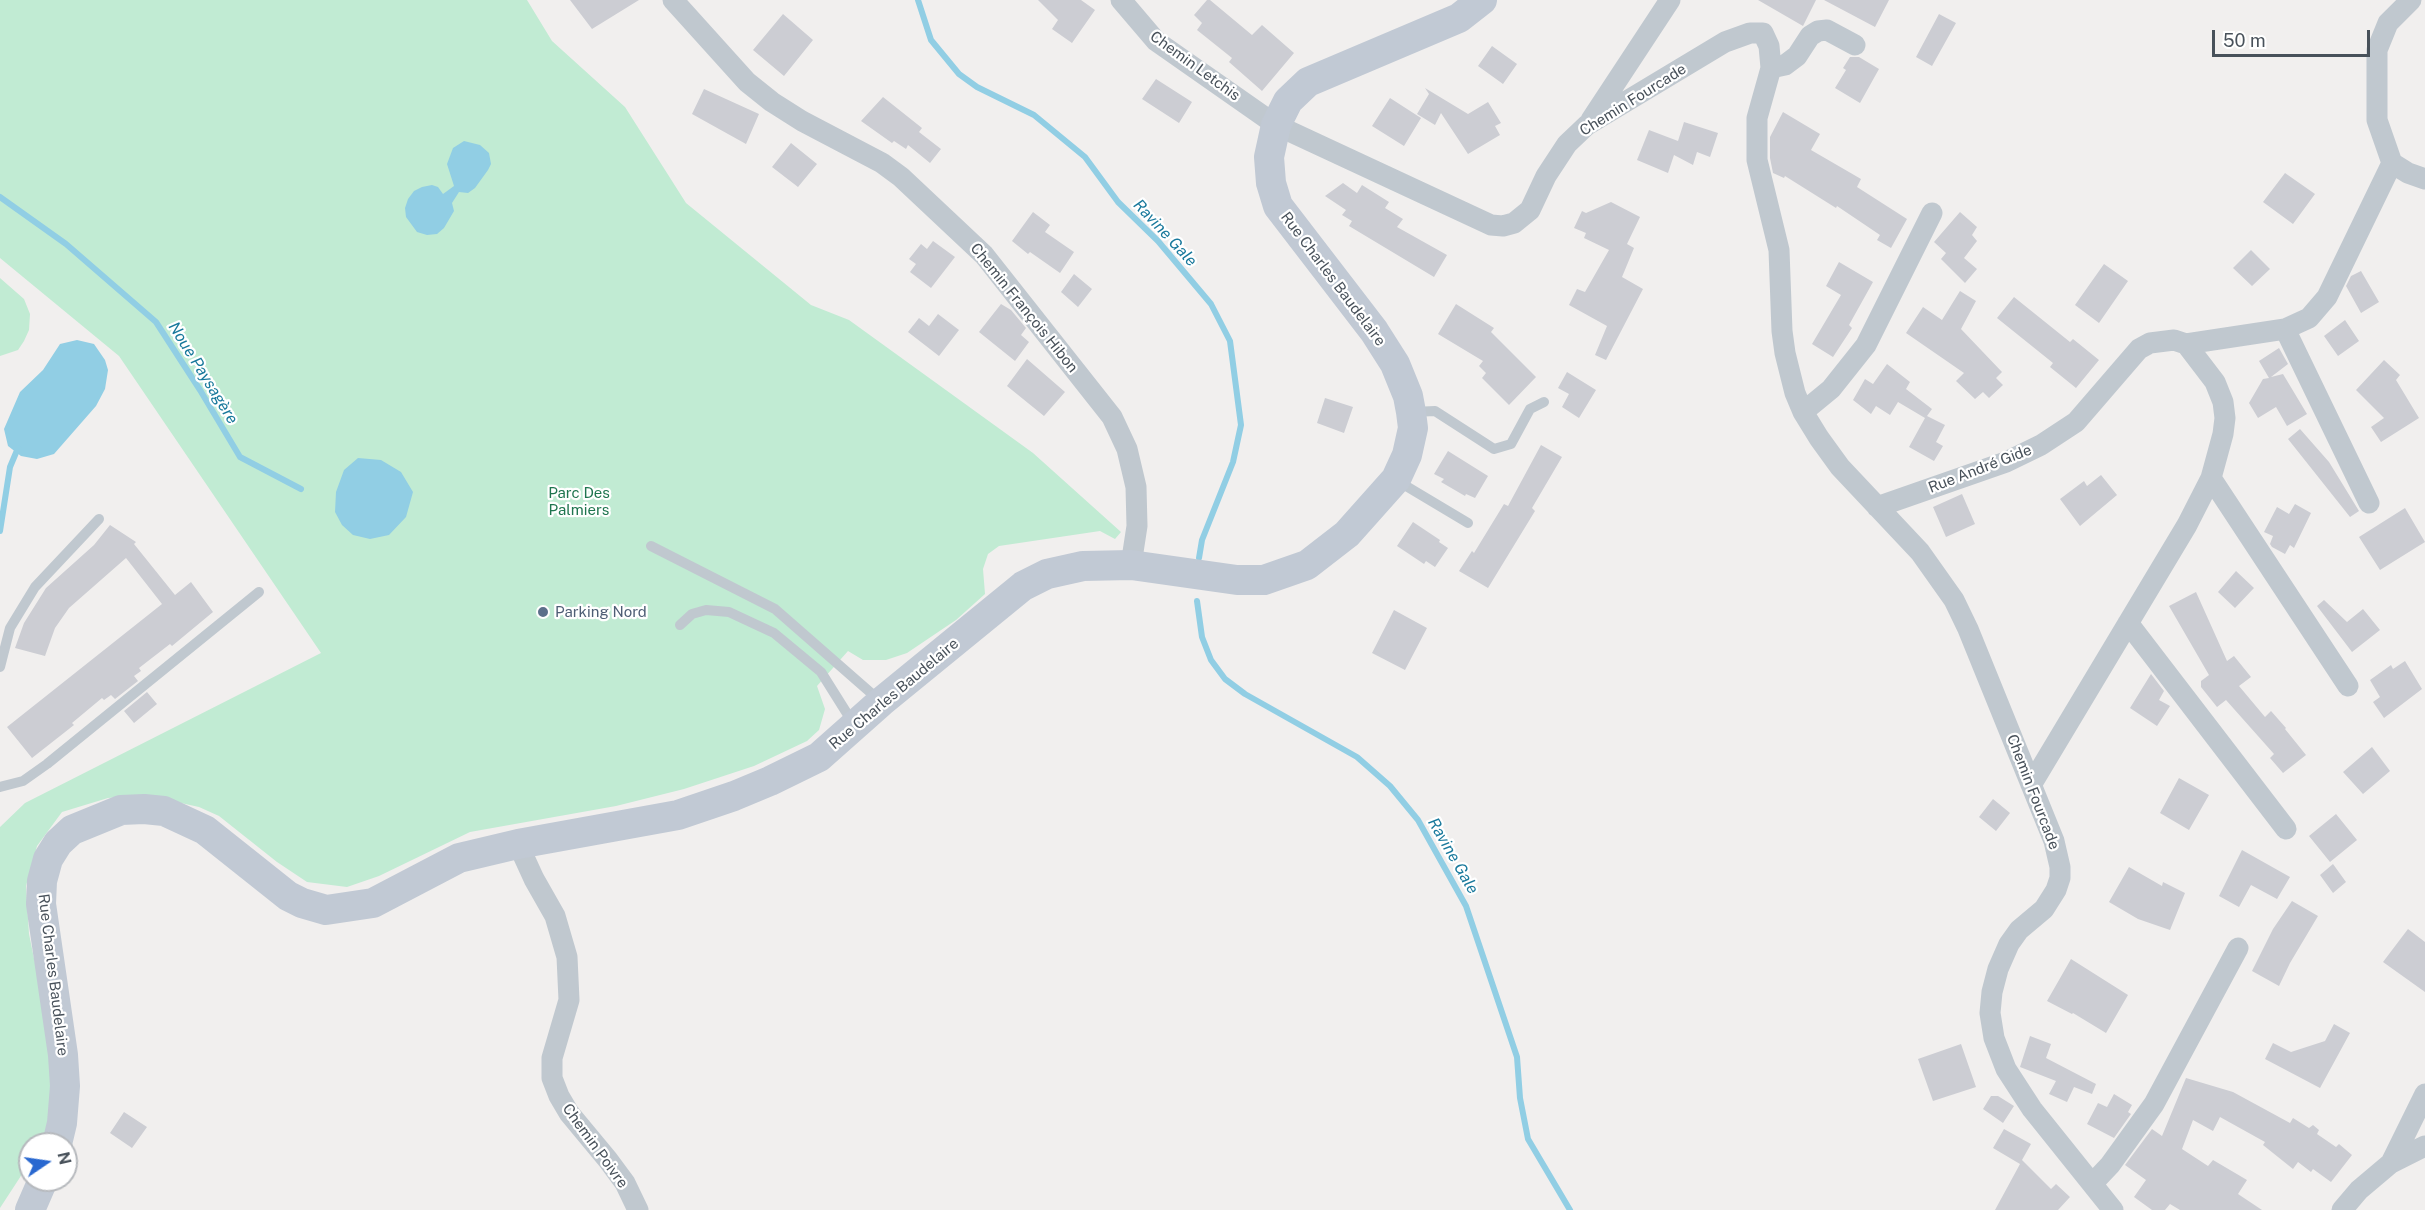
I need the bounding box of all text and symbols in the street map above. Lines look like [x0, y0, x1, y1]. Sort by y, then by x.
scale bar [2215, 18, 2372, 56]
street label: Chemin Letchis [1147, 27, 1243, 105]
text: 50 m [2223, 30, 2266, 51]
street label: Chemin Fourcade [1576, 60, 1690, 140]
water label: Ravine Gale [1129, 195, 1201, 271]
street label: Rue Charles Baudelaire [1277, 208, 1389, 350]
street label: Chemin François Hibon [966, 240, 1082, 376]
water label: Noue Paysagère [164, 318, 242, 428]
street label: Rue André Gide [1926, 441, 2034, 497]
park label: Parc Des Palmiers [548, 484, 610, 519]
place label: Parking Nord [555, 603, 647, 621]
marker: Parking Nord [536, 605, 550, 619]
street label: Rue Charles Baudelaire [826, 635, 962, 753]
street label: Chemin Fourcade [2003, 732, 2063, 852]
water label: Ravine Gale [1424, 815, 1482, 897]
street label: Rue Charles Baudelaire [34, 893, 72, 1057]
street label: Chemin Poivre [558, 1100, 632, 1192]
north arrow [18, 1132, 78, 1192]
text: N [53, 1150, 75, 1167]

